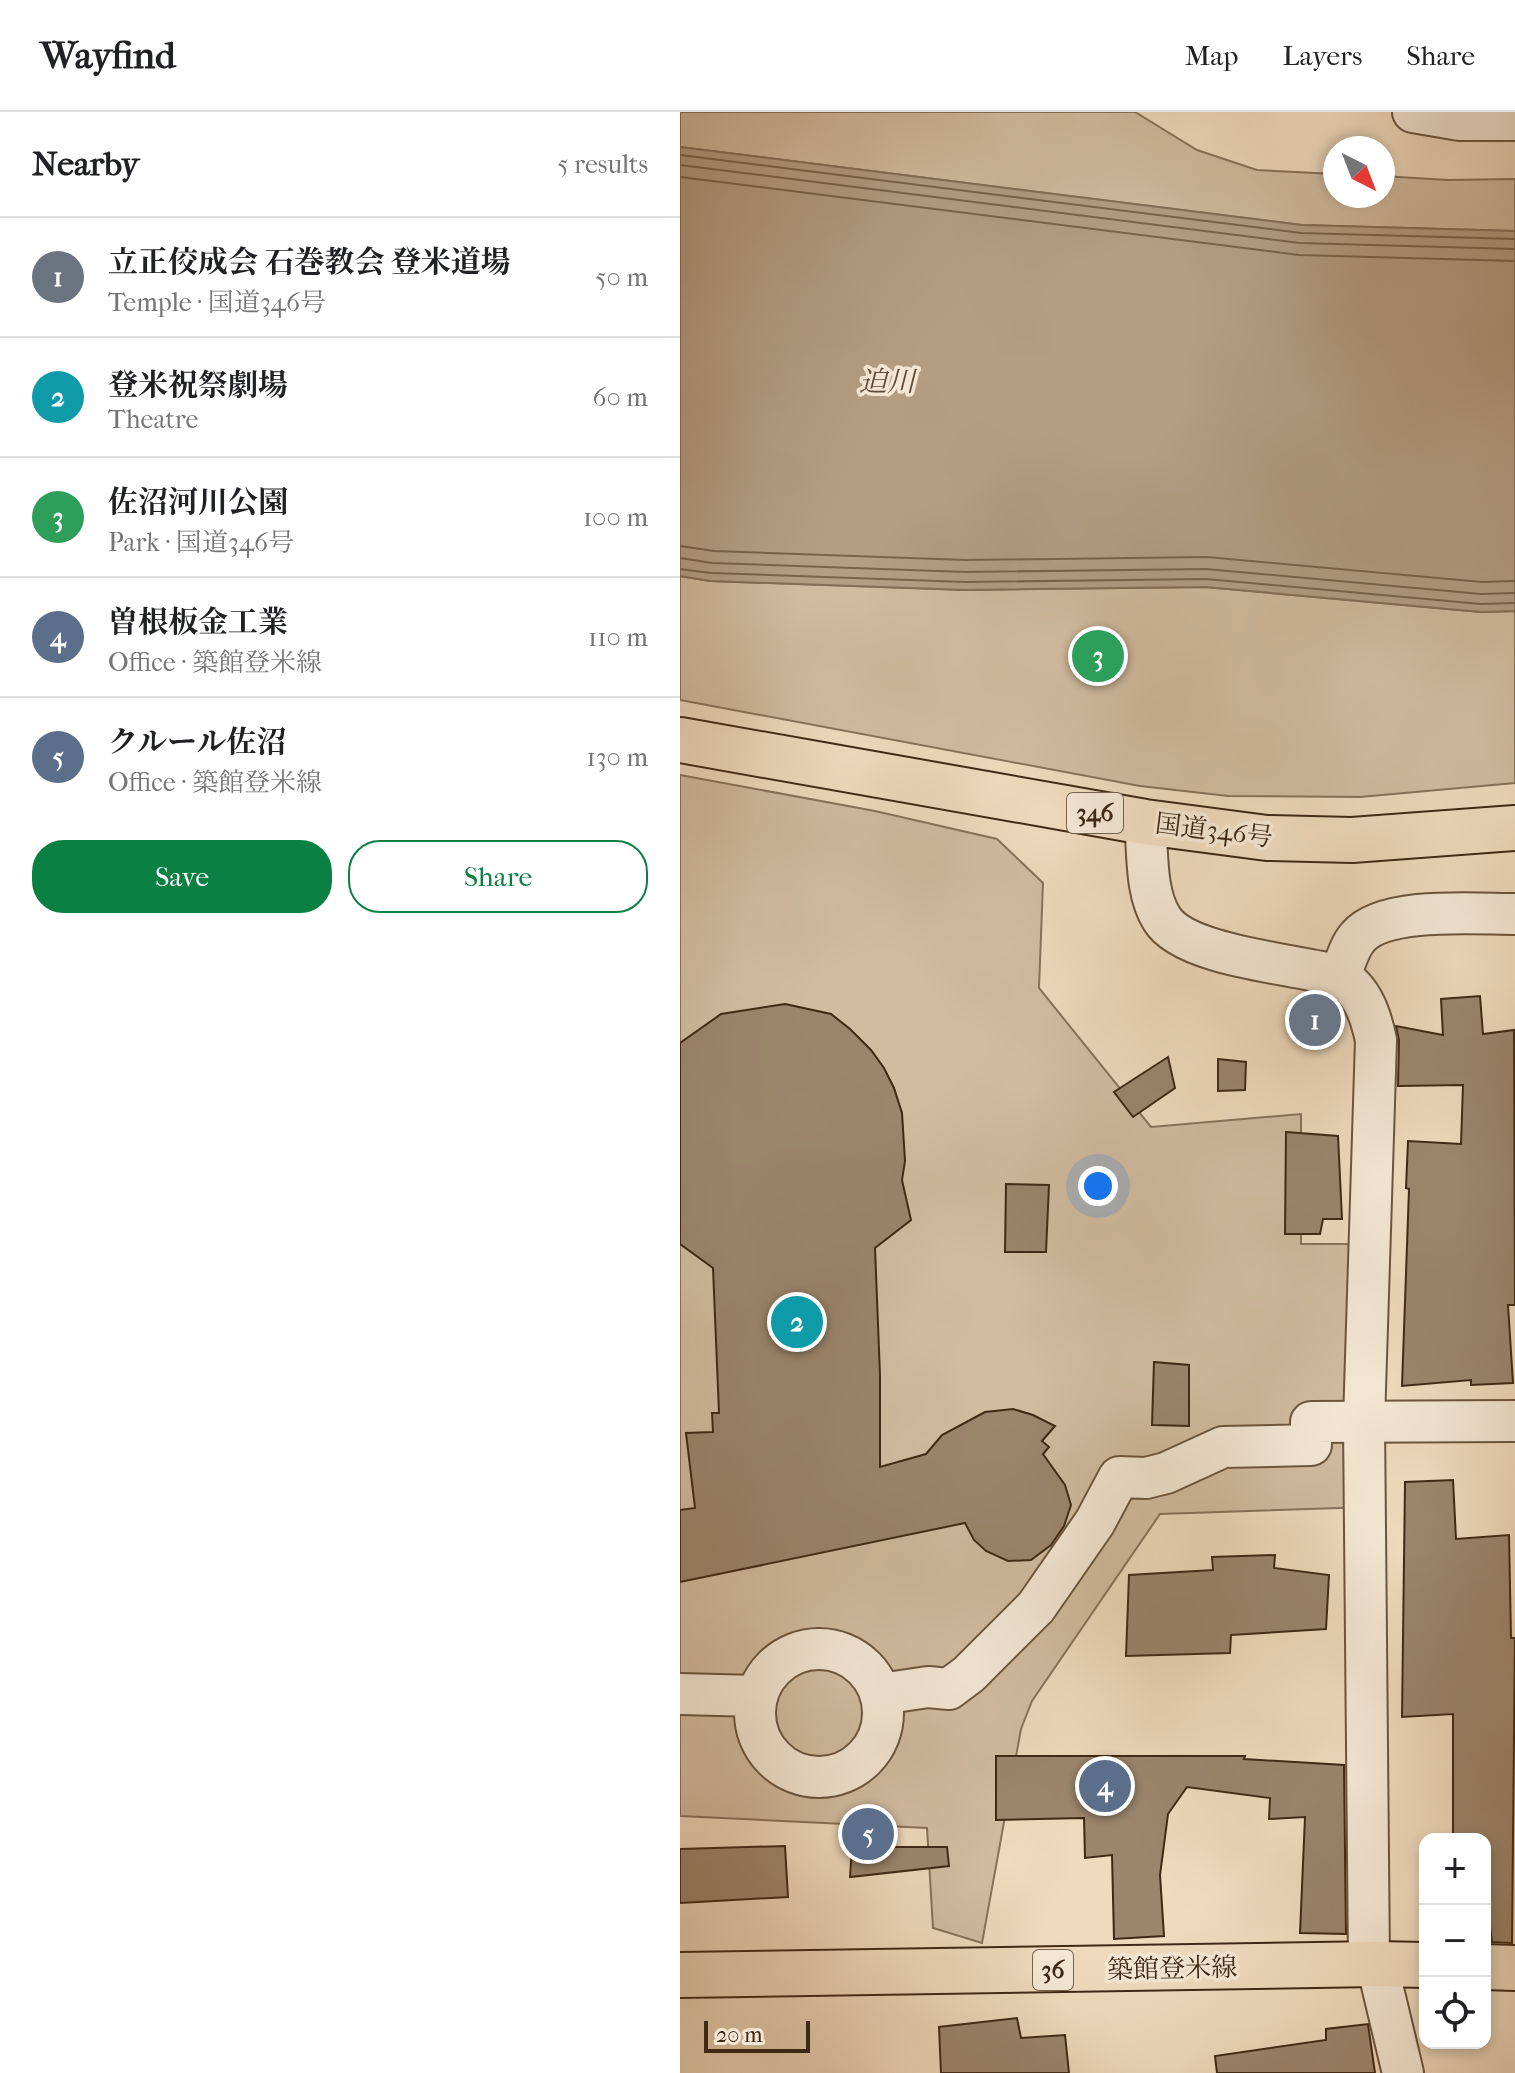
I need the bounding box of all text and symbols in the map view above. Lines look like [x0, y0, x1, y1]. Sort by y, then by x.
text: Wayfind [40, 33, 176, 78]
text: Map [1185, 39, 1238, 72]
text: Layers [1282, 39, 1362, 72]
text: Share [1406, 39, 1475, 72]
north arrow [1323, 136, 1395, 208]
text: Nearby [32, 144, 139, 184]
text: 5 results [557, 149, 648, 180]
text: 立正佼成会 石巻教会 登米道場 [108, 245, 511, 280]
text: 1 [53, 262, 63, 293]
text: 50 m [595, 262, 648, 293]
text: Temple · 国道346号 [108, 287, 326, 318]
water label: 迫川 [859, 365, 918, 398]
text: 登米祝祭劇場 [108, 368, 288, 403]
text: 2 [51, 382, 65, 413]
text: 60 m [592, 382, 648, 413]
text: Theatre [108, 404, 198, 435]
text: 佐沼河川公園 [108, 485, 288, 520]
text: 3 [53, 502, 63, 533]
text: 100 m [583, 502, 648, 533]
text: Park · 国道346号 [108, 527, 294, 558]
text: 曽根板金工業 [108, 605, 288, 640]
text: 4 [50, 622, 66, 653]
text: 110 m [588, 622, 648, 653]
pin: 3 [1072, 626, 1124, 686]
text: Office · 築館登米線 [108, 647, 322, 678]
text: クルール佐沼 [108, 725, 287, 760]
text: 5 [52, 742, 64, 773]
text: 130 m [587, 742, 648, 773]
text: Office · 築館登米線 [108, 767, 322, 798]
road number: 346 [1067, 793, 1123, 833]
street label: 国道346号 [1153, 808, 1274, 853]
button: Save [32, 840, 332, 913]
button: Share [348, 840, 648, 913]
pin: 1 [1289, 990, 1341, 1050]
your location [1078, 1166, 1118, 1206]
pin: 2 [771, 1292, 823, 1352]
pin: 4 [1079, 1756, 1131, 1816]
pin: 5 [842, 1804, 894, 1864]
map controls [1419, 1833, 1491, 2049]
button: + [1419, 1833, 1491, 1905]
button: − [1419, 1905, 1491, 1977]
road number: 36 [1033, 1950, 1073, 1990]
street label: 築館登米線 [1107, 1952, 1237, 1985]
button: locate [1419, 1977, 1491, 2049]
scale bar [704, 2017, 810, 2053]
text: 20 m [716, 2022, 762, 2048]

